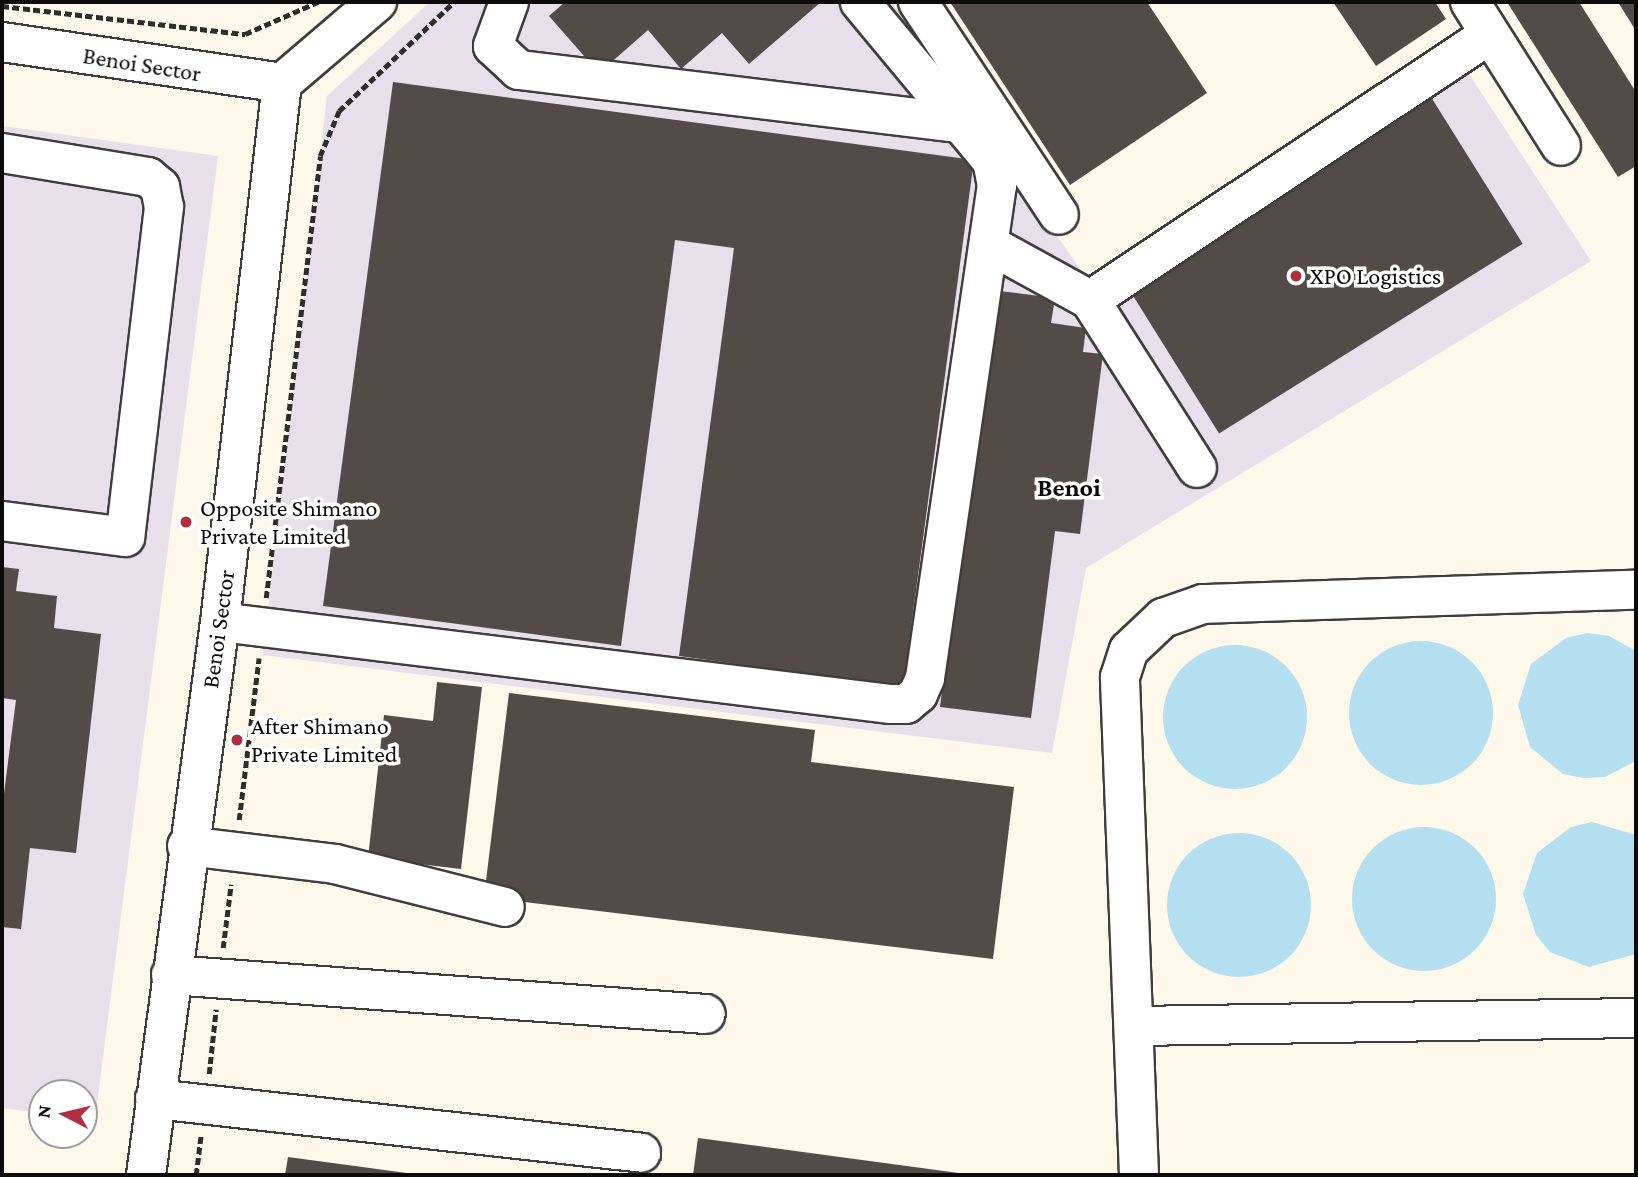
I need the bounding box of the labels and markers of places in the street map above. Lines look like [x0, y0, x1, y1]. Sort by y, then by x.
place label: XPO Logistics [1310, 262, 1441, 290]
marker: XPO Logistics [1288, 268, 1304, 284]
place label: Opposite Shimano Private Limited [200, 494, 377, 550]
marker: Opposite Shimano Private Limited [178, 514, 194, 530]
place label: After Shimano Private Limited [251, 712, 397, 768]
marker: After Shimano Private Limited [229, 732, 245, 748]

